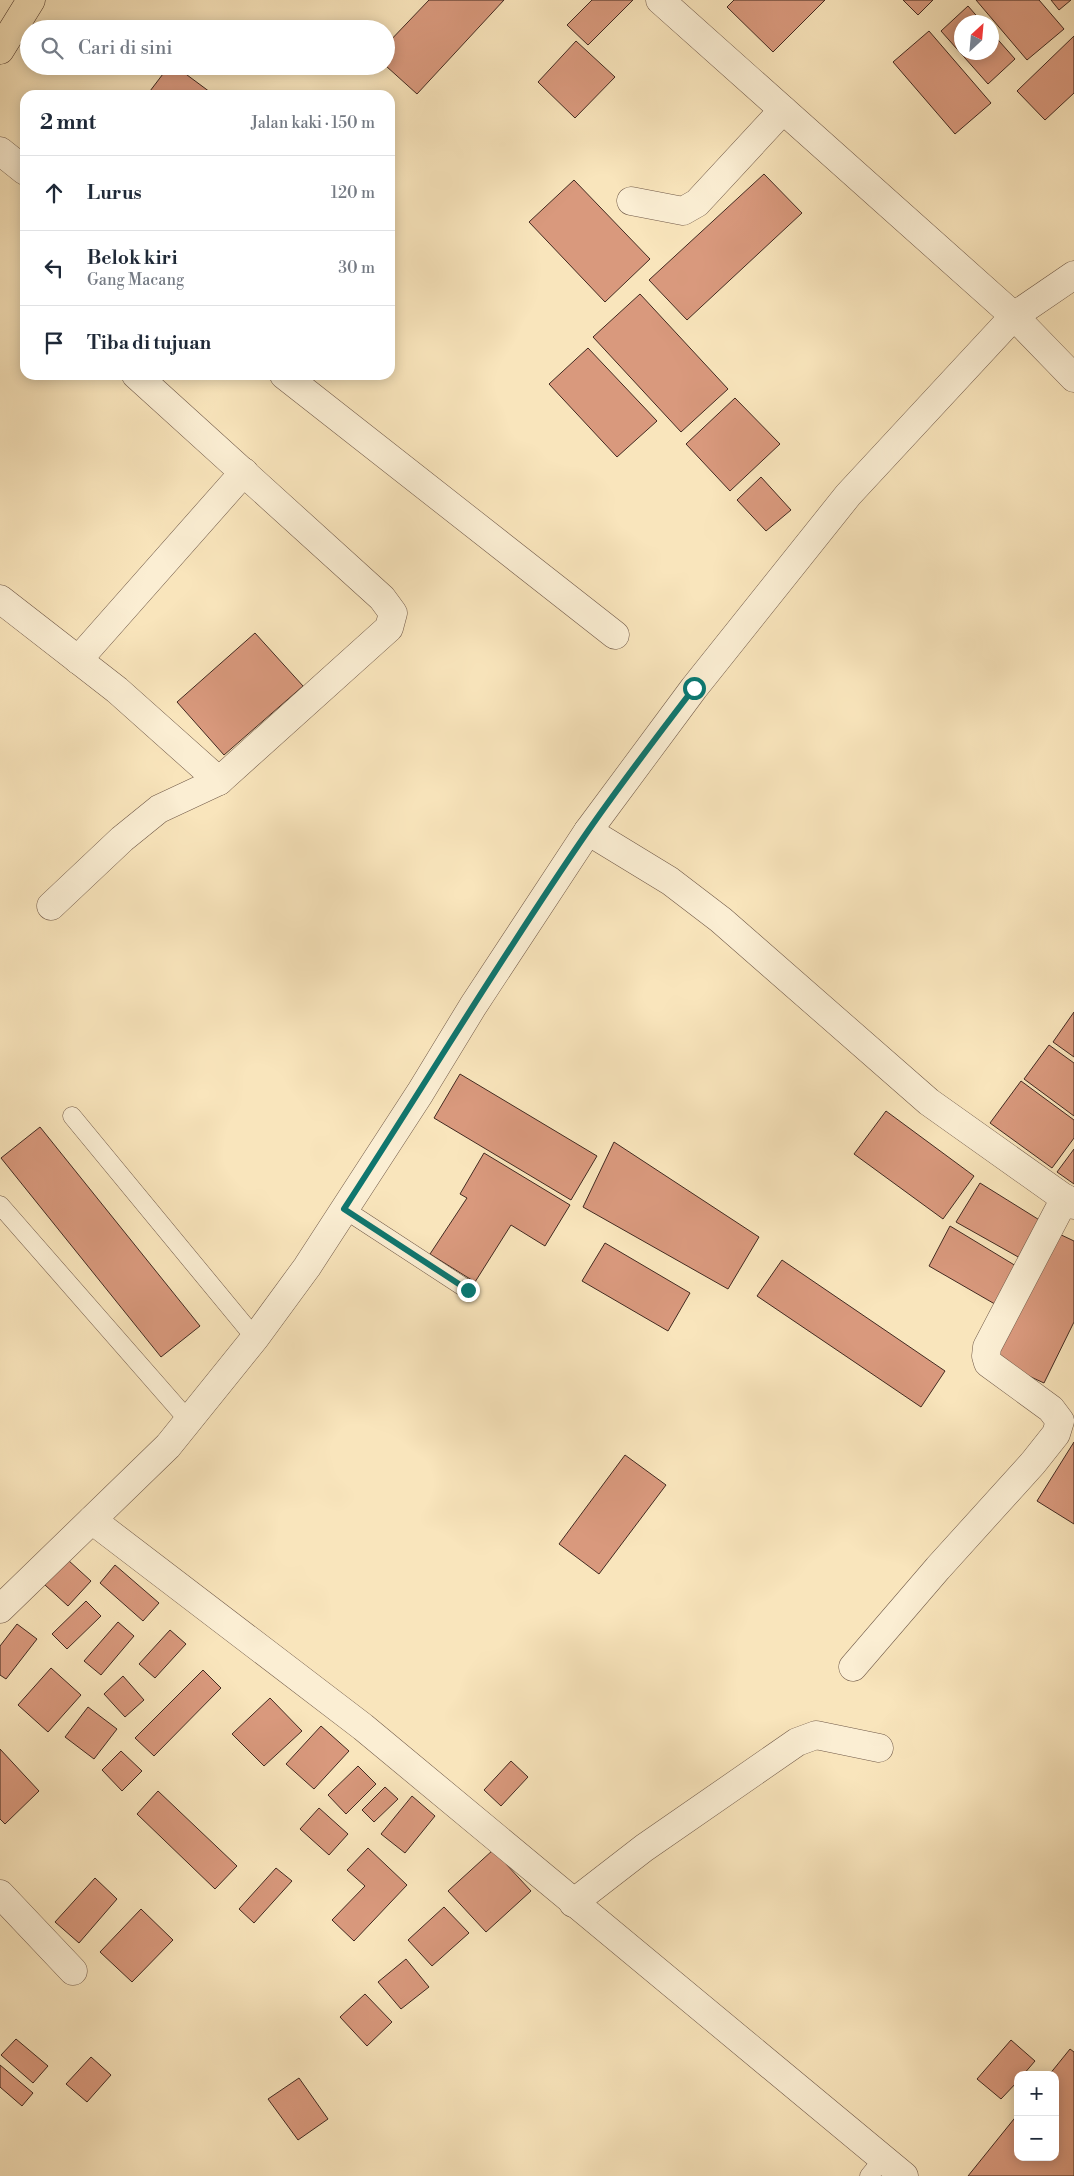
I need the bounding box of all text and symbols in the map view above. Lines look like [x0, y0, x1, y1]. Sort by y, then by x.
north arrow [954, 15, 999, 60]
search box [20, 20, 395, 75]
icon: search [38, 34, 66, 62]
text: Cari di sini [78, 36, 173, 60]
text: 2 mnt [40, 110, 96, 136]
text: Jalan kaki · 150 m [251, 113, 375, 133]
icon: ahead [40, 179, 68, 207]
text: Lurus [87, 181, 142, 205]
text: 120 m [331, 183, 375, 203]
text: Belok kiri [87, 246, 177, 270]
icon: left [40, 254, 68, 282]
text: 30 m [338, 258, 375, 278]
text: Gang Macang [87, 270, 184, 290]
icon: arrive [40, 329, 68, 357]
text: Tiba di tujuan [87, 331, 211, 355]
route start [683, 677, 706, 700]
route end [457, 1279, 480, 1302]
map controls [1014, 2071, 1059, 2161]
button: + [1014, 2071, 1059, 2116]
button: − [1014, 2116, 1059, 2161]

